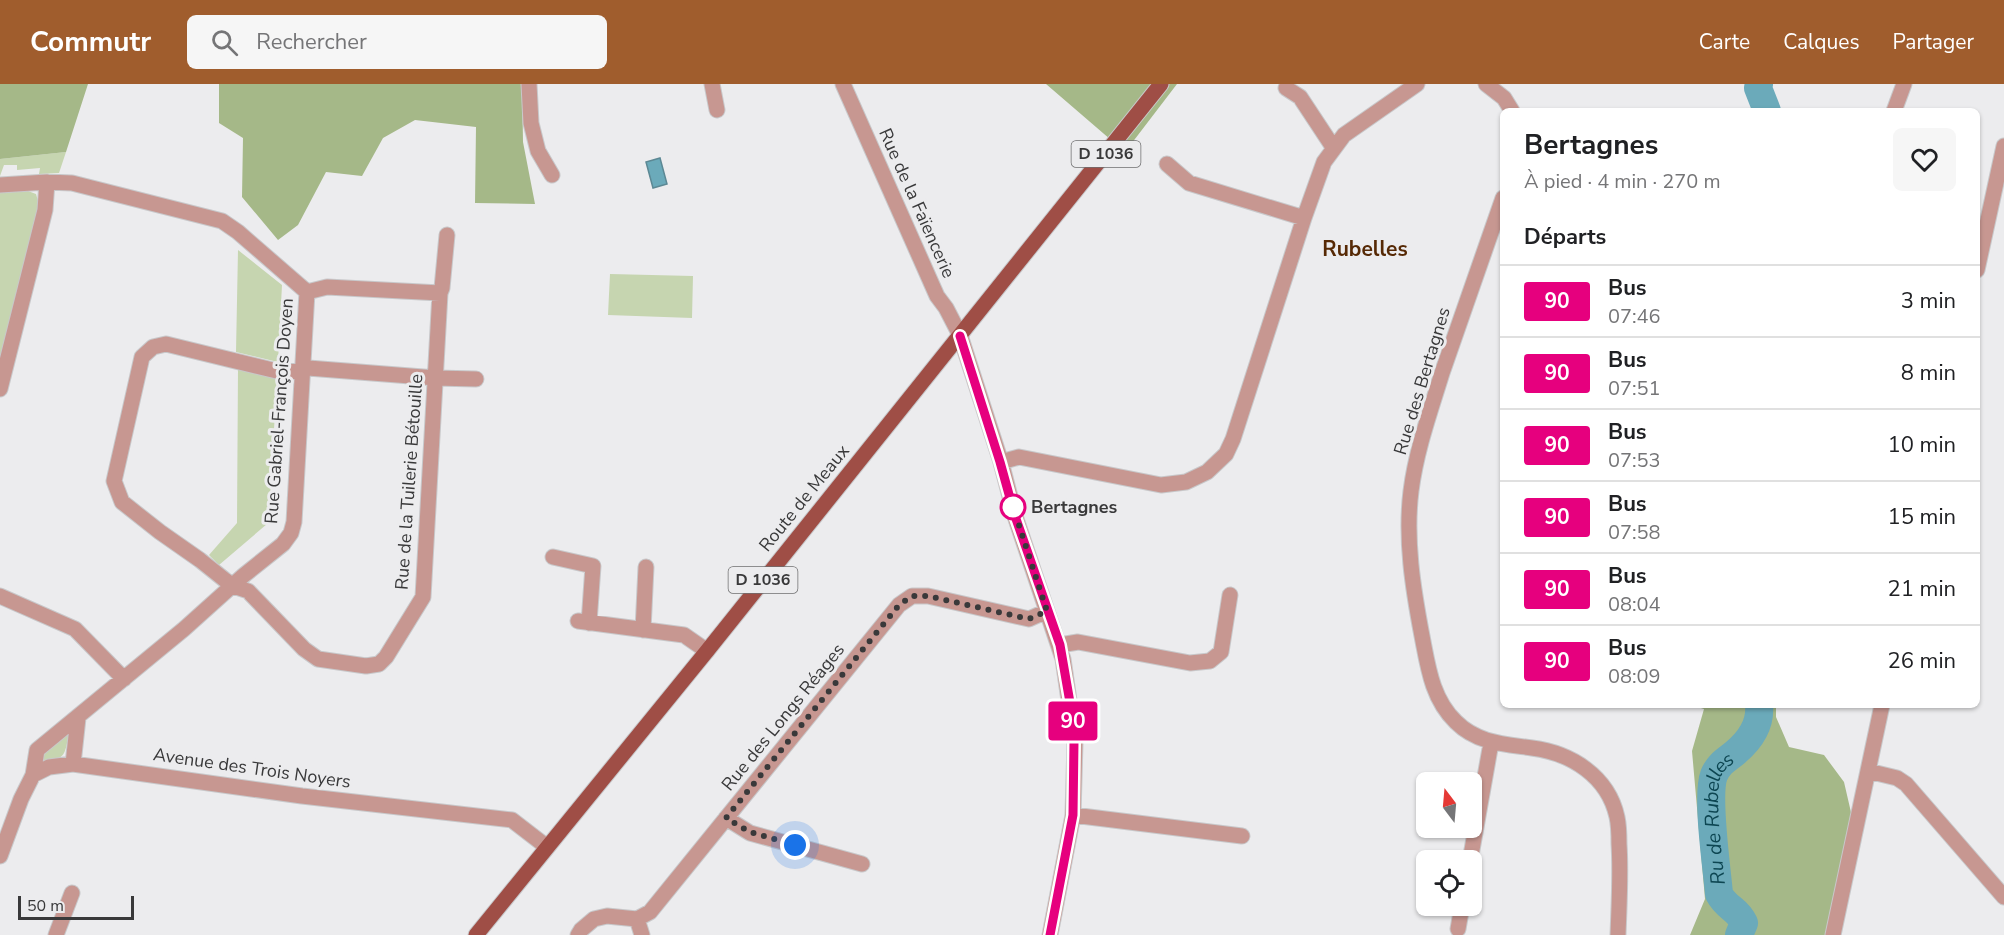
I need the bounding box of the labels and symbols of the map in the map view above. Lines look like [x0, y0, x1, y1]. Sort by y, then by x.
street label: Rue de la Faïencerie [873, 124, 961, 282]
road number: D 1036 [1072, 141, 1140, 167]
district label: Rubelles [1322, 235, 1408, 263]
street label: Rue Gabriel-François Doyen [259, 297, 299, 525]
street label: Rue des Bertagnes [1388, 304, 1456, 458]
street label: Rue de la Tuilerie Bétouille [389, 373, 429, 591]
street label: Route de Meaux [753, 439, 855, 556]
marker: Bertagnes [1000, 494, 1026, 520]
place label: Bertagnes [1031, 495, 1118, 519]
road number: D 1036 [728, 567, 798, 593]
street label: Rue des Longs Réages [716, 638, 850, 796]
line badge: 90 [1046, 702, 1100, 740]
street label: Avenue des Trois Noyers [152, 742, 352, 794]
water label: Ru de Rubelles [1698, 745, 1739, 887]
north arrow [1416, 772, 1482, 838]
your location [780, 830, 810, 860]
scale bar [18, 893, 134, 920]

